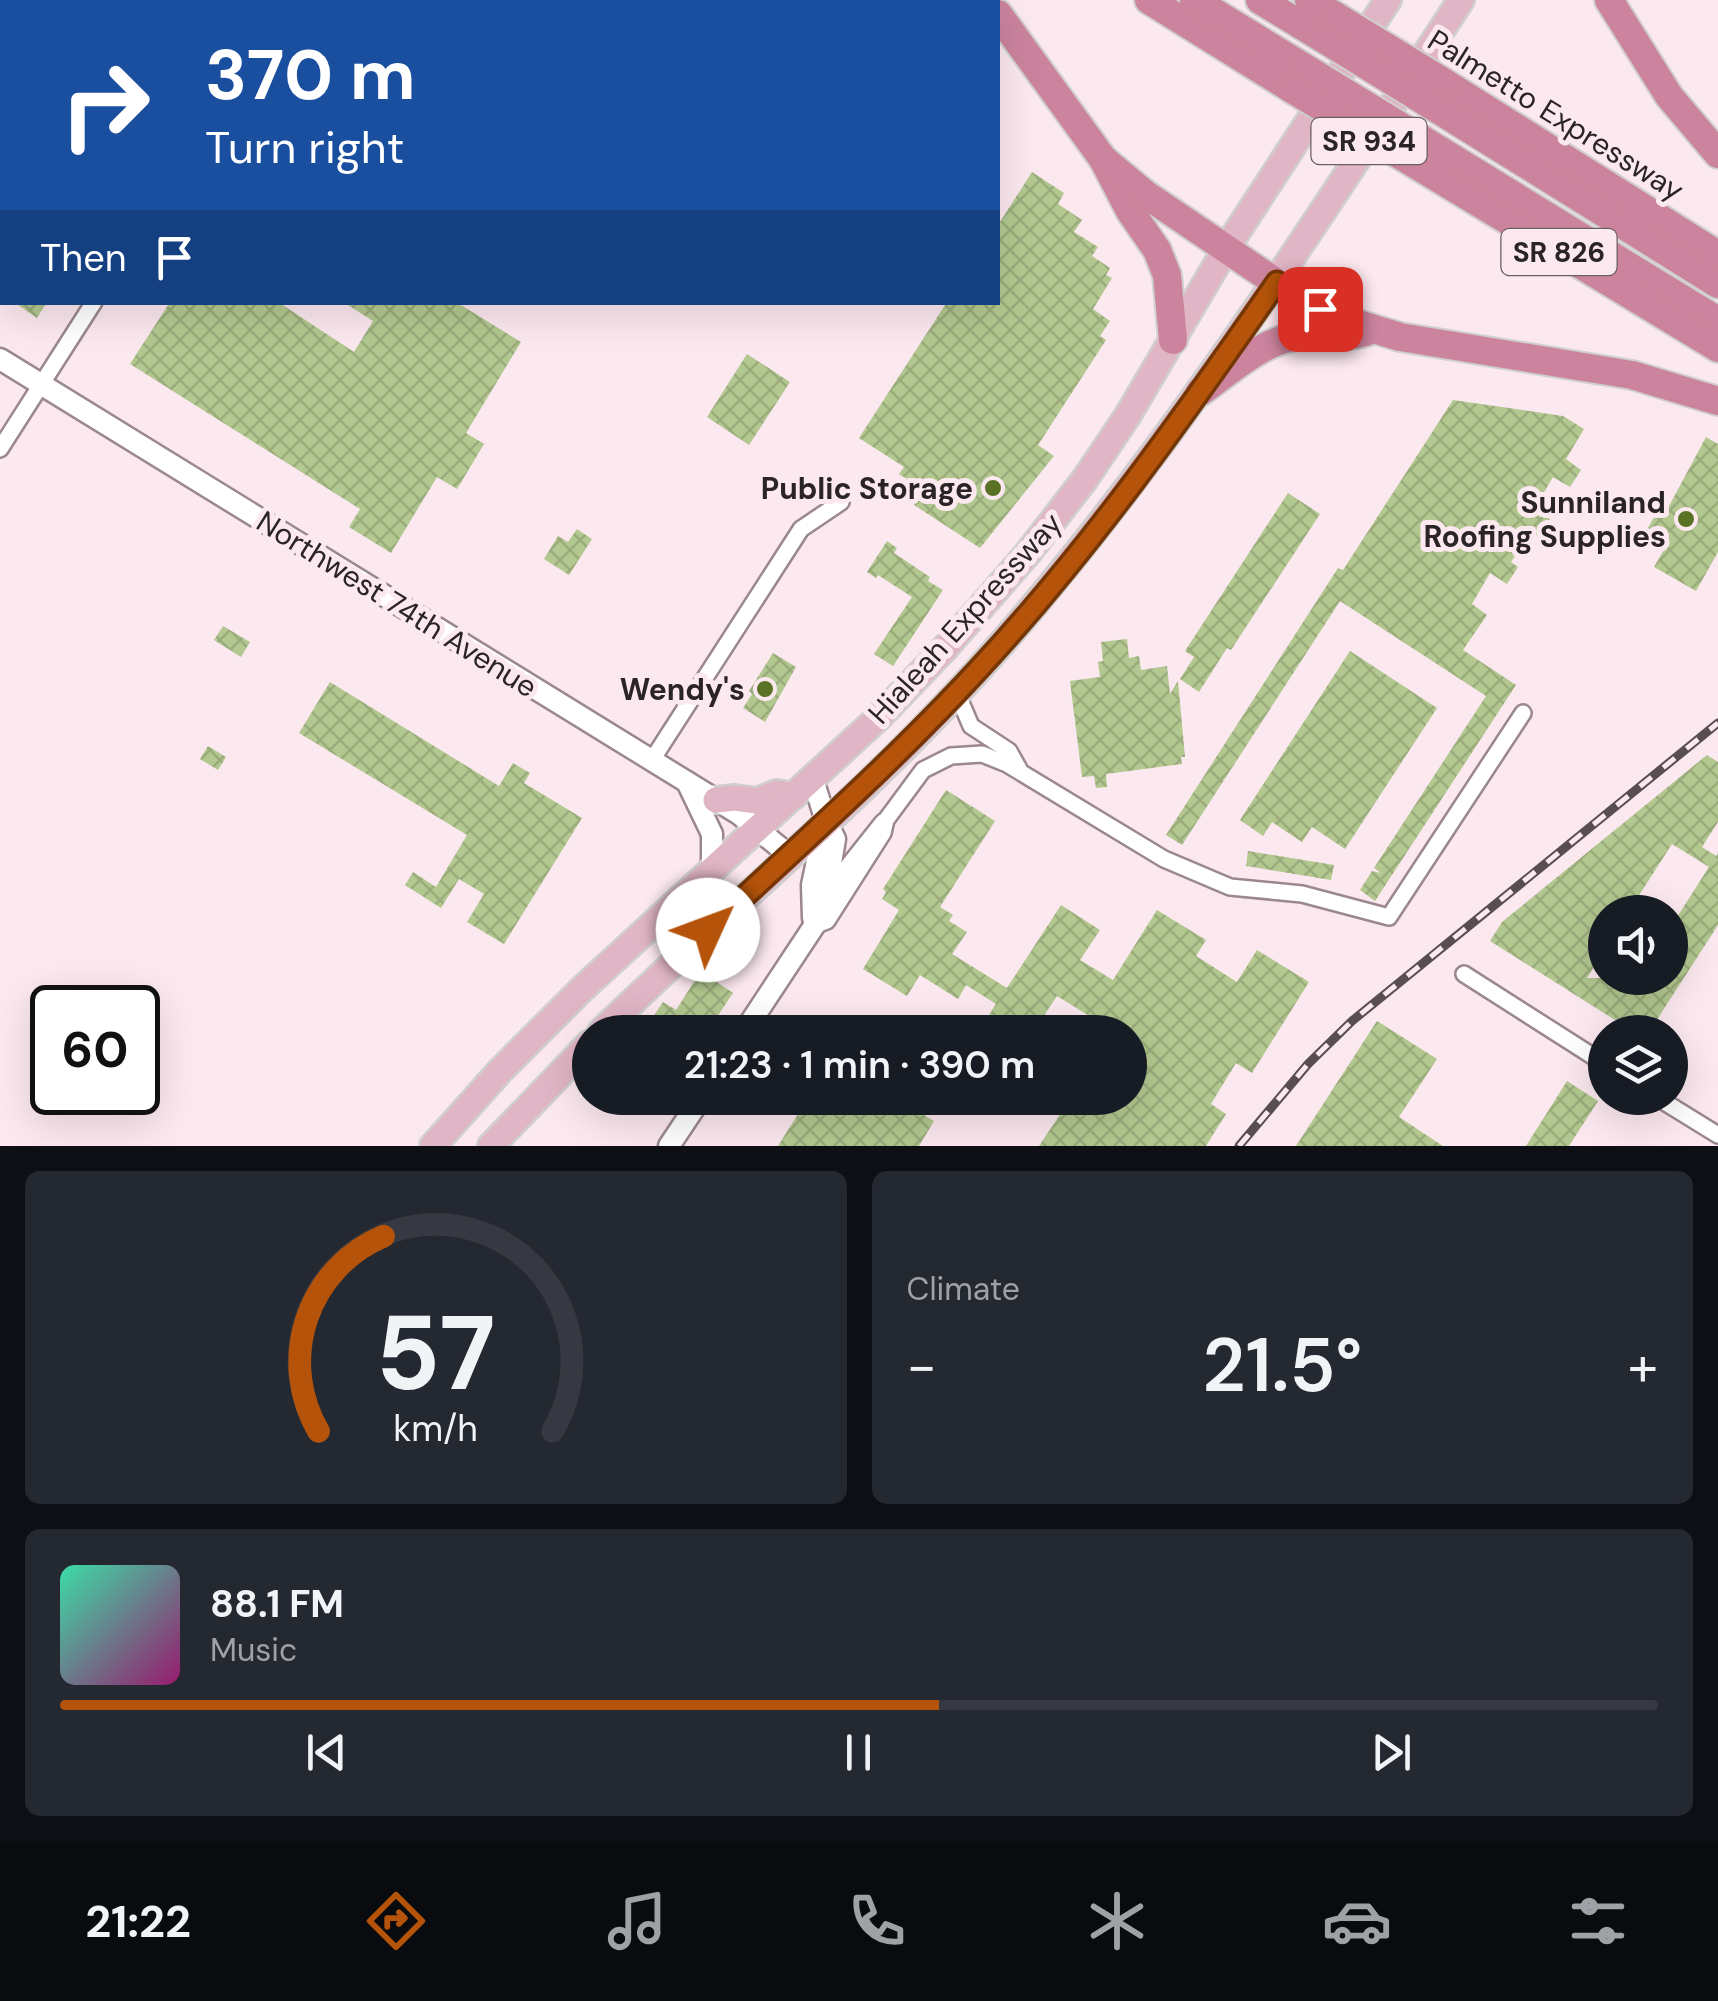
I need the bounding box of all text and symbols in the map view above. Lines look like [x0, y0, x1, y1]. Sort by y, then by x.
street label: Palmetto Expressway [1421, 20, 1691, 210]
text: 370 m [205, 30, 416, 121]
icon: right [40, 40, 170, 170]
text: Turn right [205, 118, 404, 177]
road number: SR 934 [1312, 118, 1426, 164]
road number: SR 826 [1502, 229, 1616, 275]
icon: arrive [147, 230, 202, 285]
text: Then [40, 233, 127, 283]
pin [1278, 267, 1363, 352]
icon: arrive [1293, 282, 1348, 337]
place label: Public Storage [761, 469, 973, 508]
marker: Public Storage [982, 477, 1004, 499]
place label: Sunniland Roofing Supplies [1423, 483, 1666, 556]
street label: Northwest 74th Avenue [249, 502, 545, 706]
street label: Hialeah Expressway [860, 504, 1071, 732]
marker: Sunniland Roofing Supplies [1675, 508, 1697, 530]
place label: Wendy's [620, 670, 745, 709]
marker: Wendy's [754, 678, 776, 700]
position arrow [656, 878, 760, 982]
map controls [1588, 895, 1688, 1115]
button: sound [1588, 895, 1688, 995]
speed limit sign: 60 [30, 985, 160, 1115]
button: layers [1588, 1015, 1688, 1115]
text: 21:23 · 1 min · 390 m [684, 1040, 1035, 1090]
text: Climate [907, 1268, 1020, 1310]
text: 57 [376, 1286, 496, 1421]
text: 21.5° [1202, 1317, 1362, 1414]
text: − [907, 1330, 937, 1402]
text: + [1628, 1330, 1658, 1402]
text: km/h [394, 1406, 478, 1452]
text: 88.1 FM [210, 1579, 344, 1629]
text: Music [210, 1629, 297, 1671]
icon: previous [299, 1725, 354, 1780]
icon: pause [831, 1725, 886, 1780]
icon: next [1364, 1725, 1419, 1780]
icon: directions [361, 1886, 431, 1956]
icon: music [602, 1886, 672, 1956]
icon: phone [842, 1886, 912, 1956]
icon: climate [1082, 1886, 1152, 1956]
icon: car [1322, 1886, 1392, 1956]
icon: filters [1563, 1886, 1633, 1956]
text: 21:22 [85, 1892, 191, 1951]

